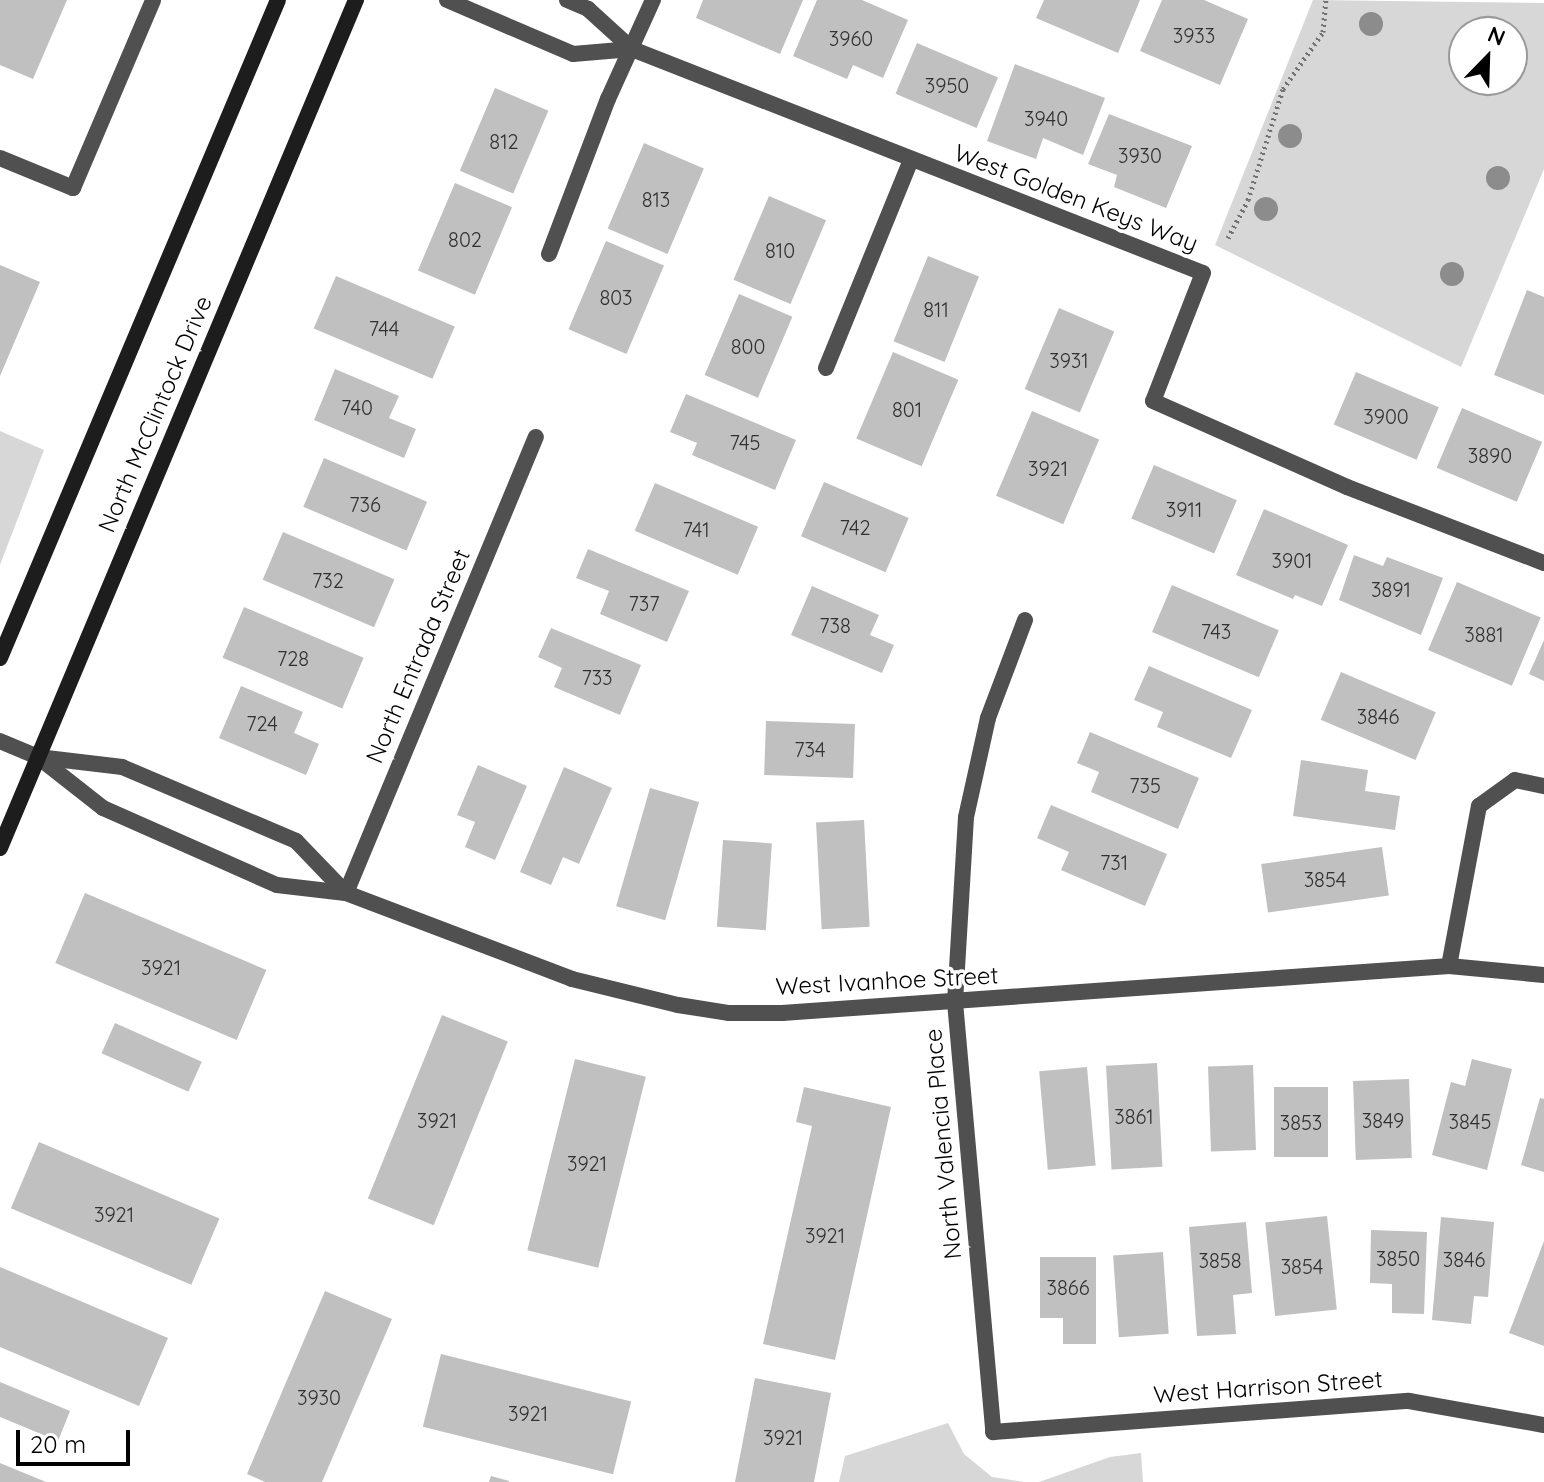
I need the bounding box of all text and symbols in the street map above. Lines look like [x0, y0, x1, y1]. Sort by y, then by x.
north arrow [1448, 16, 1528, 96]
text: N [1484, 20, 1510, 52]
house number: 3933 [1173, 23, 1215, 47]
house number: 3960 [829, 26, 873, 50]
house number: 3950 [925, 73, 969, 97]
house number: 3940 [1024, 106, 1068, 130]
house number: 812 [489, 129, 519, 153]
street label: West Golden Keys Way [950, 138, 1202, 258]
house number: 3930 [1118, 143, 1162, 167]
house number: 813 [642, 187, 670, 211]
house number: 802 [448, 227, 482, 251]
house number: 810 [765, 238, 795, 262]
house number: 803 [599, 285, 633, 309]
street label: North McClintock Drive [92, 291, 218, 537]
house number: 811 [923, 297, 949, 321]
house number: 744 [369, 316, 399, 340]
house number: 800 [731, 334, 765, 358]
house number: 3931 [1049, 348, 1089, 372]
house number: 740 [341, 395, 373, 419]
house number: 801 [892, 397, 922, 421]
house number: 3900 [1363, 404, 1409, 428]
house number: 745 [729, 430, 761, 454]
house number: 3890 [1468, 443, 1512, 467]
house number: 3921 [1028, 456, 1068, 480]
house number: 736 [349, 492, 381, 516]
house number: 3911 [1166, 497, 1202, 521]
house number: 742 [839, 515, 871, 539]
house number: 741 [682, 517, 710, 541]
street label: North Entrada Street [360, 545, 476, 767]
house number: 3901 [1272, 548, 1312, 572]
house number: 732 [312, 568, 344, 592]
house number: 3891 [1371, 577, 1411, 601]
house number: 737 [629, 591, 659, 615]
house number: 738 [819, 613, 851, 637]
house number: 743 [1201, 619, 1231, 643]
house number: 3881 [1464, 622, 1504, 646]
house number: 728 [277, 646, 309, 670]
house number: 733 [581, 665, 613, 689]
house number: 3846 [1357, 704, 1399, 728]
house number: 724 [246, 711, 278, 735]
house number: 734 [794, 737, 826, 761]
house number: 735 [1129, 773, 1161, 797]
house number: 731 [1100, 850, 1128, 874]
house number: 3854 [1304, 867, 1346, 891]
house number: 3921 [141, 955, 181, 979]
street label: West Ivanhoe Street [775, 961, 999, 1001]
street label: North Valencia Place [919, 1027, 967, 1261]
house number: 3861 [1114, 1104, 1154, 1128]
house number: 3921 [417, 1108, 457, 1132]
house number: 3849 [1362, 1108, 1404, 1132]
house number: 3845 [1449, 1109, 1491, 1133]
house number: 3853 [1280, 1110, 1322, 1134]
house number: 3921 [567, 1151, 607, 1175]
house number: 3921 [94, 1202, 134, 1226]
house number: 3921 [805, 1223, 845, 1247]
house number: 3850 [1376, 1246, 1420, 1270]
house number: 3846 [1443, 1247, 1485, 1271]
house number: 3858 [1199, 1248, 1241, 1272]
house number: 3854 [1281, 1254, 1323, 1278]
house number: 3866 [1047, 1275, 1089, 1299]
street label: West Harrison Street [1153, 1365, 1383, 1409]
house number: 3930 [297, 1385, 341, 1409]
house number: 3921 [508, 1401, 548, 1425]
scale bar [20, 1414, 134, 1464]
house number: 3921 [763, 1425, 803, 1449]
text: 20 m [30, 1429, 86, 1459]

